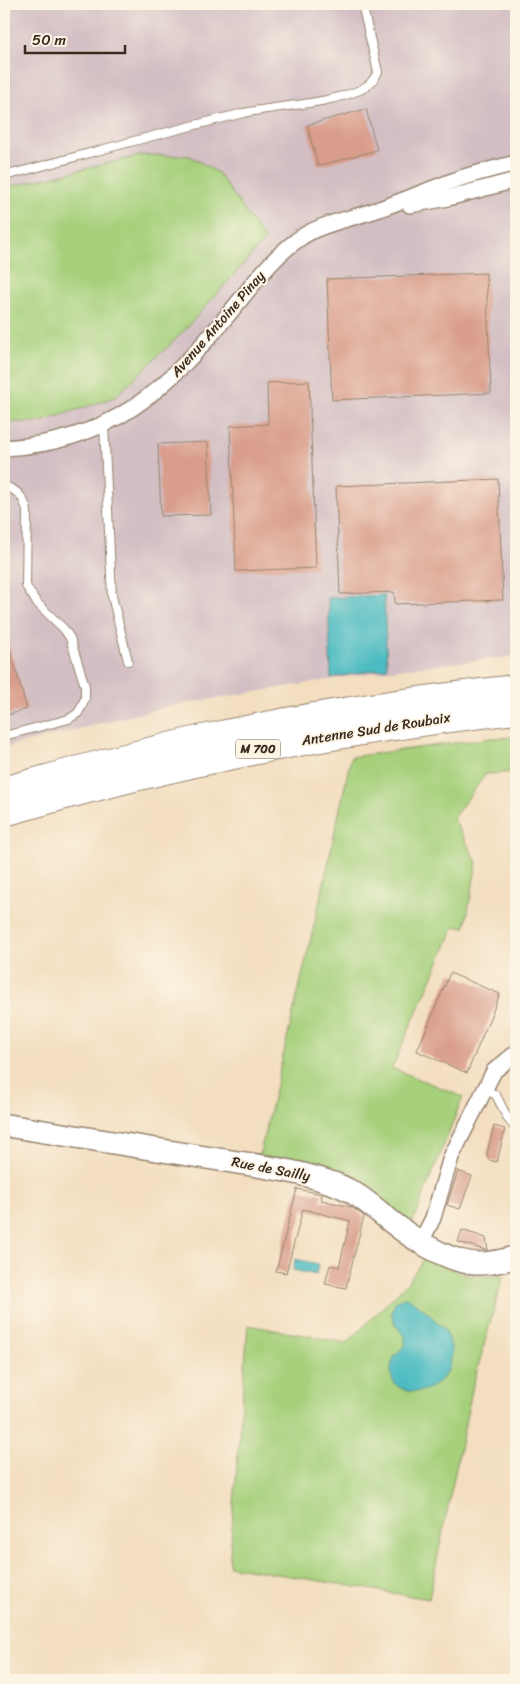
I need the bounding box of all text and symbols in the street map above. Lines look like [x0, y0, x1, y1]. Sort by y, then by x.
scale bar [25, 22, 125, 54]
text: 50 m [32, 27, 67, 53]
street label: Avenue Antoine Pinay [164, 265, 272, 384]
street label: Antenne Sud de Roubaix [299, 705, 453, 753]
road number: M 700 [236, 740, 280, 759]
street label: Rue de Sailly [230, 1149, 313, 1189]

